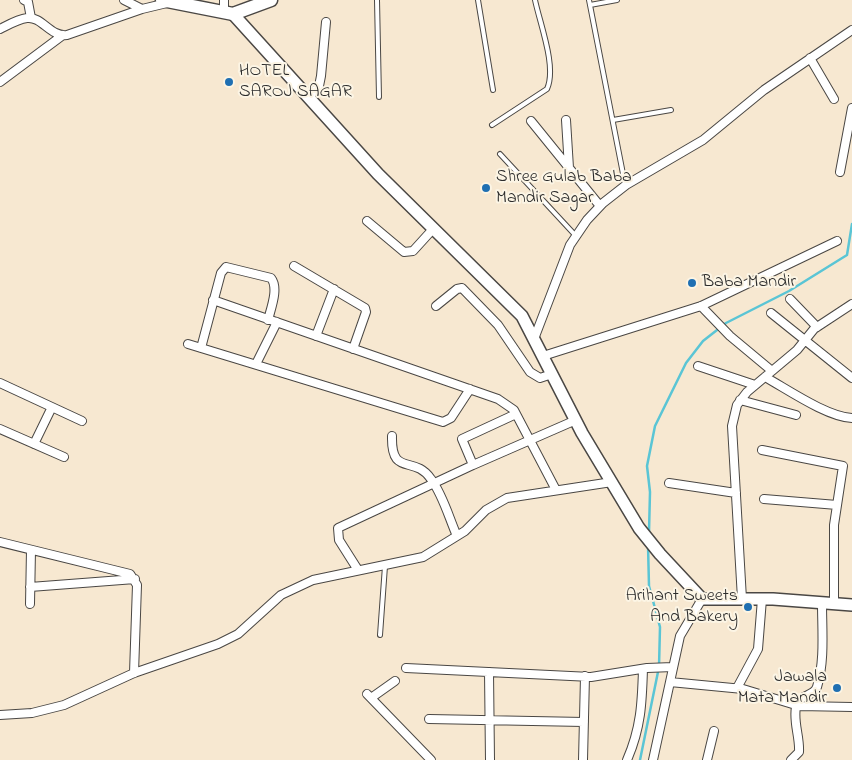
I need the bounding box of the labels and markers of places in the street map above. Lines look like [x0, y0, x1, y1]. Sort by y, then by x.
place label: HOTEL SAROJ SAGAR [239, 61, 352, 104]
marker: HOTEL SAROJ SAGAR [223, 76, 235, 88]
place label: Shree Gulab Baba Mandir Sagar [496, 167, 632, 210]
marker: Shree Gulab Baba Mandir Sagar [480, 182, 492, 194]
place label: Baba Mandir [702, 272, 796, 294]
marker: Baba Mandir [686, 277, 698, 289]
place label: Arihant Sweets And Bakery [626, 586, 738, 628]
marker: Arihant Sweets And Bakery [742, 601, 754, 613]
place label: Jawala Mata Mandir [738, 667, 827, 710]
marker: Jawala Mata Mandir [831, 682, 843, 694]

